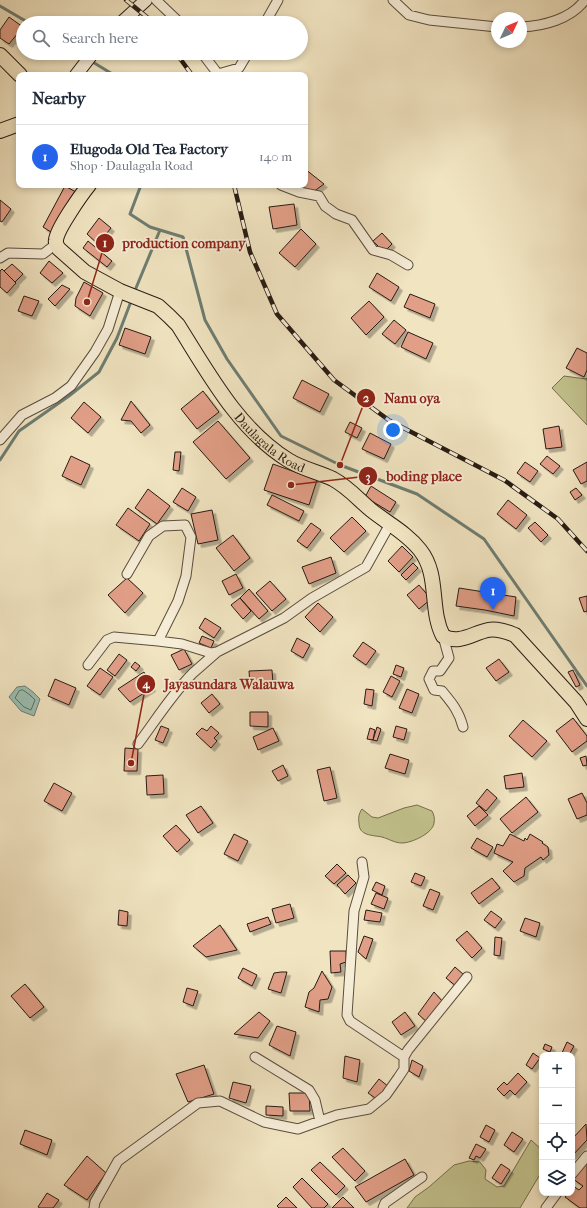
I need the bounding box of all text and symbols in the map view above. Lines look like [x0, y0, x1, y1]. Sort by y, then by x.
north arrow [491, 12, 527, 48]
search box [16, 16, 308, 60]
icon: search [30, 27, 52, 49]
text: Search here [62, 29, 138, 47]
text: Nearby [32, 88, 86, 108]
text: Elugoda Old Tea Factory [70, 140, 228, 158]
text: 1 [43, 149, 47, 164]
text: 140 m [259, 149, 292, 164]
text: Shop · Daulagala Road [70, 158, 193, 173]
callout: production company [95, 230, 254, 256]
text: production company [121, 235, 247, 252]
text: 1 [103, 236, 107, 250]
callout: Nanu oya [356, 385, 448, 411]
text: Nanu oya [384, 390, 441, 407]
text: 2 [363, 391, 370, 405]
street label: Daulagala Road [231, 410, 308, 476]
your location [383, 420, 403, 440]
callout: boding place [358, 463, 469, 489]
text: boding place [385, 468, 462, 485]
text: 3 [366, 470, 371, 485]
pin: 1 [480, 577, 506, 610]
callout: Jayasundara Walauwa [136, 671, 302, 697]
text: Jayasundara Walauwa [162, 676, 294, 693]
text: 4 [141, 677, 150, 692]
map controls [539, 1052, 575, 1196]
button: + [539, 1052, 575, 1088]
button: − [539, 1088, 575, 1124]
button: locate [539, 1124, 575, 1160]
button: layers [539, 1160, 575, 1196]

